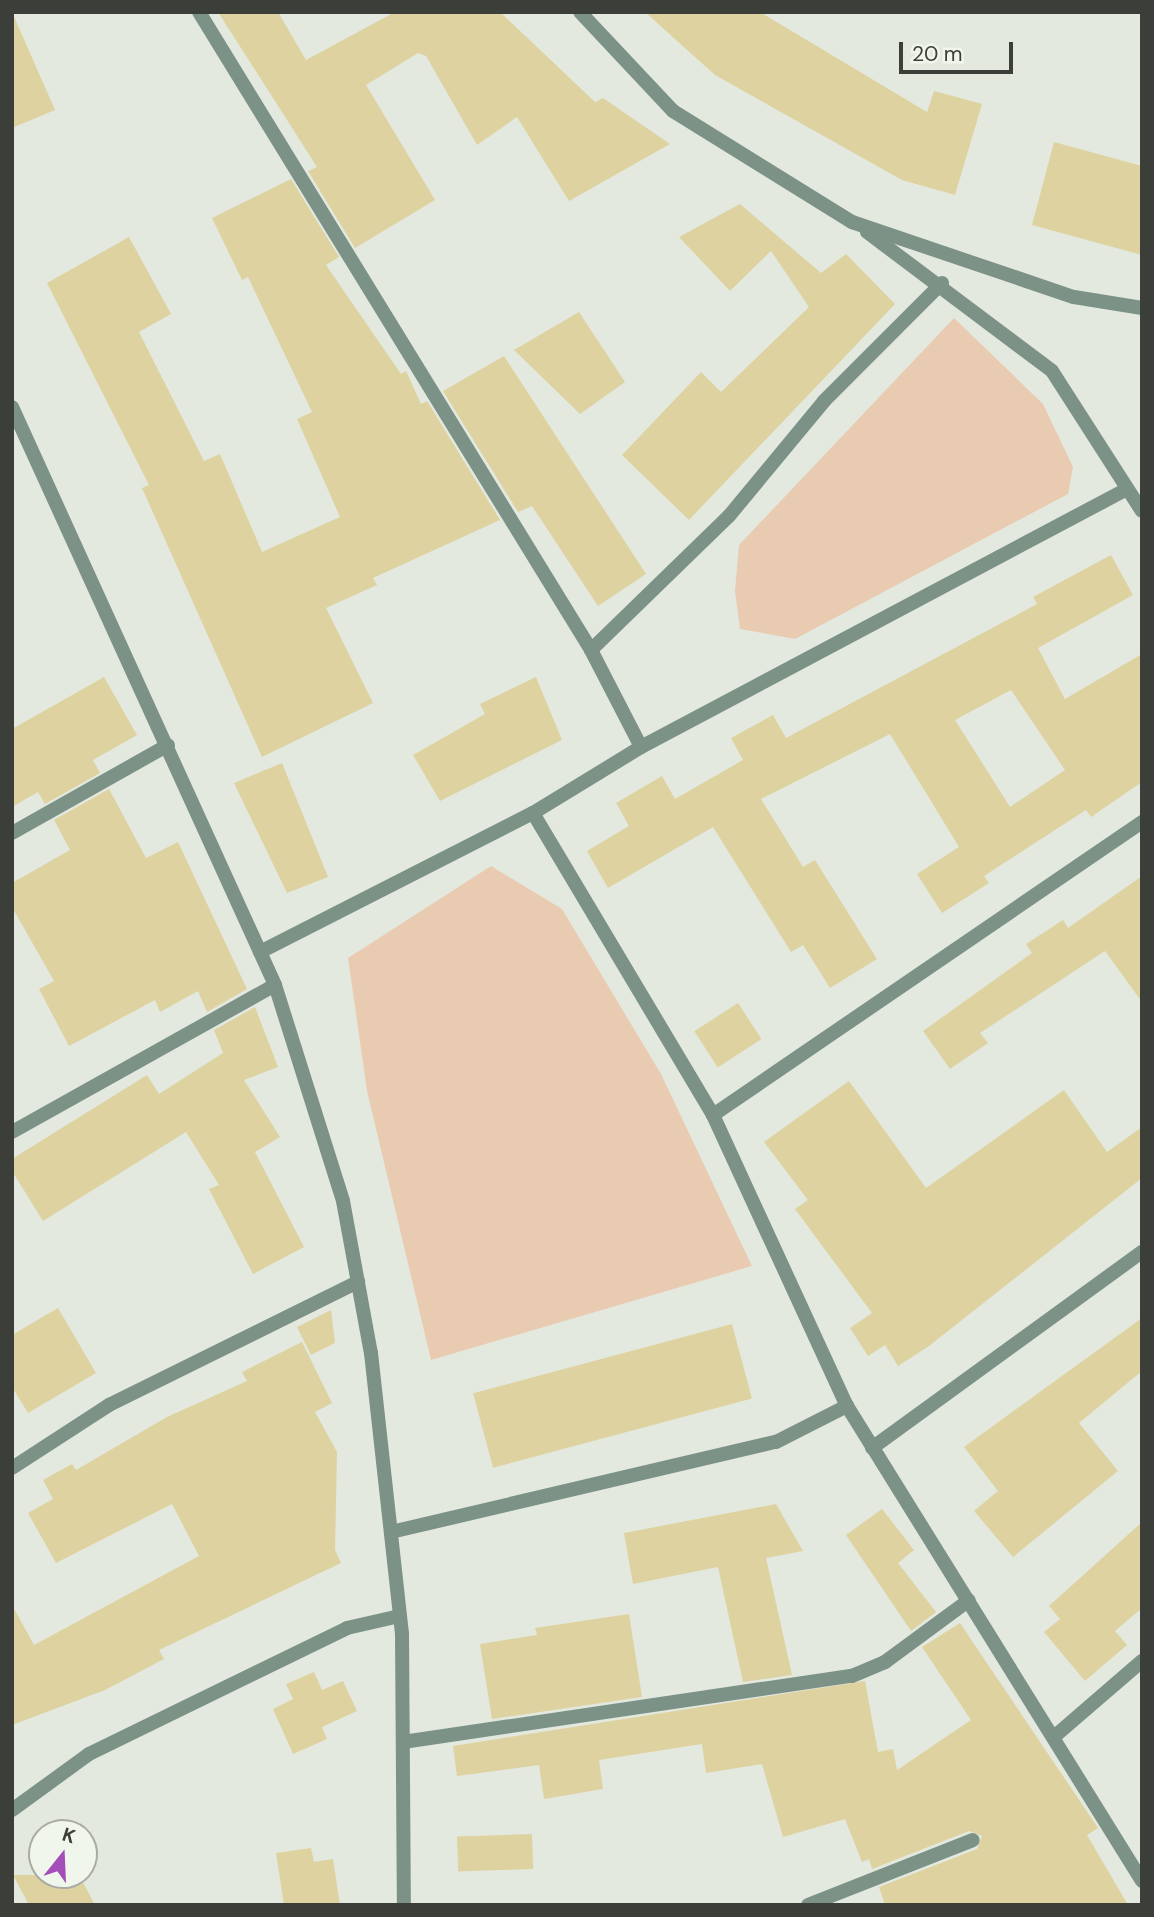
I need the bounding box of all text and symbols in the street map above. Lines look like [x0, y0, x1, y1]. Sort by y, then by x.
scale bar [902, 28, 1016, 72]
text: 20 m [912, 40, 963, 68]
north arrow [28, 1819, 98, 1889]
text: K [59, 1822, 79, 1849]

